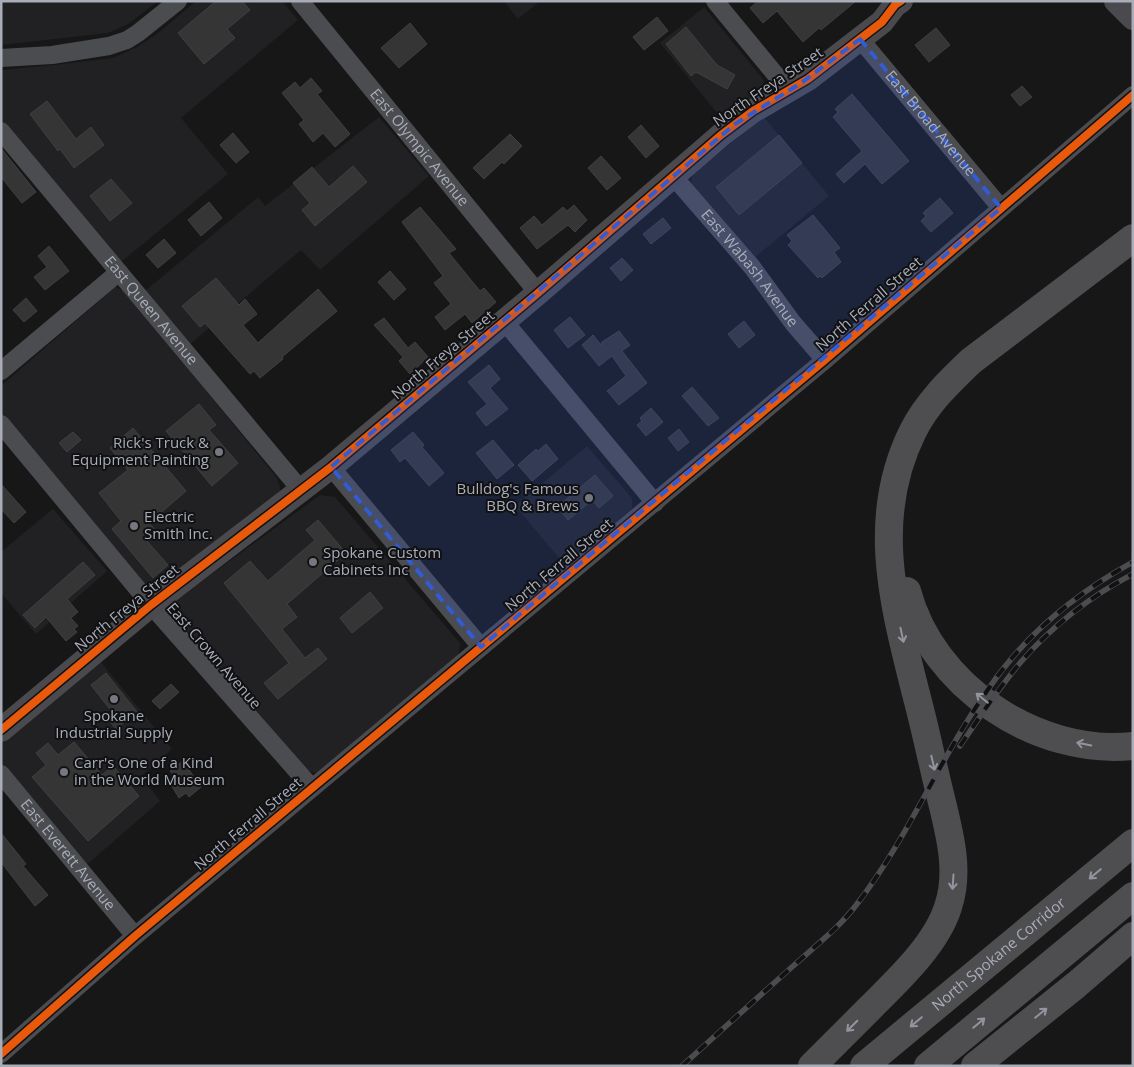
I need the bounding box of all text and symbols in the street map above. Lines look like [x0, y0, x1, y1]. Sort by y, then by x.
street label: North Freya Street [708, 42, 826, 130]
street label: East Broad Avenue [881, 66, 981, 180]
street label: East Olympic Avenue [366, 84, 474, 210]
street label: East Wabash Avenue [697, 205, 804, 331]
street label: East Queen Avenue [100, 251, 203, 369]
street label: North Ferrall Street [811, 251, 926, 355]
street label: North Freya Street [387, 305, 498, 403]
place label: Rick's Truck & Equipment Painting [72, 432, 209, 469]
marker: Rick's Truck & Equipment Painting [213, 446, 225, 458]
place label: Bulldog's Famous BBQ & Brews [457, 478, 579, 515]
marker: Bulldog's Famous BBQ & Brews [583, 492, 595, 504]
place label: Electric Smith Inc. [144, 506, 213, 543]
street label: North Ferrall Street [500, 513, 616, 615]
marker: Electric Smith Inc. [128, 520, 140, 532]
place label: Spokane Custom Cabinets Inc [323, 542, 441, 579]
marker: Spokane Custom Cabinets Inc [307, 556, 319, 568]
street label: North Freya Street [70, 559, 183, 656]
street label: East Crown Avenue [163, 598, 266, 713]
one-way arrow [898, 627, 907, 643]
one-way arrow [975, 692, 988, 703]
marker: Spokane Industrial Supply [108, 693, 120, 705]
place label: Spokane Industrial Supply [55, 705, 173, 742]
one-way arrow [1077, 739, 1093, 749]
place label: Carr's One of a Kind in the World Museum [74, 752, 225, 789]
one-way arrow [929, 754, 938, 770]
marker: Carr's One of a Kind in the World Museum [58, 766, 70, 778]
street label: North Ferrall Street [189, 772, 305, 874]
street label: East Everett Avenue [17, 794, 121, 914]
one-way arrow [1089, 868, 1102, 879]
one-way arrow [948, 873, 957, 889]
street label: North Spokane Corridor [927, 892, 1069, 1015]
one-way arrow [1034, 1008, 1047, 1019]
one-way arrow [910, 1017, 923, 1028]
one-way arrow [972, 1018, 985, 1029]
one-way arrow [846, 1020, 858, 1032]

